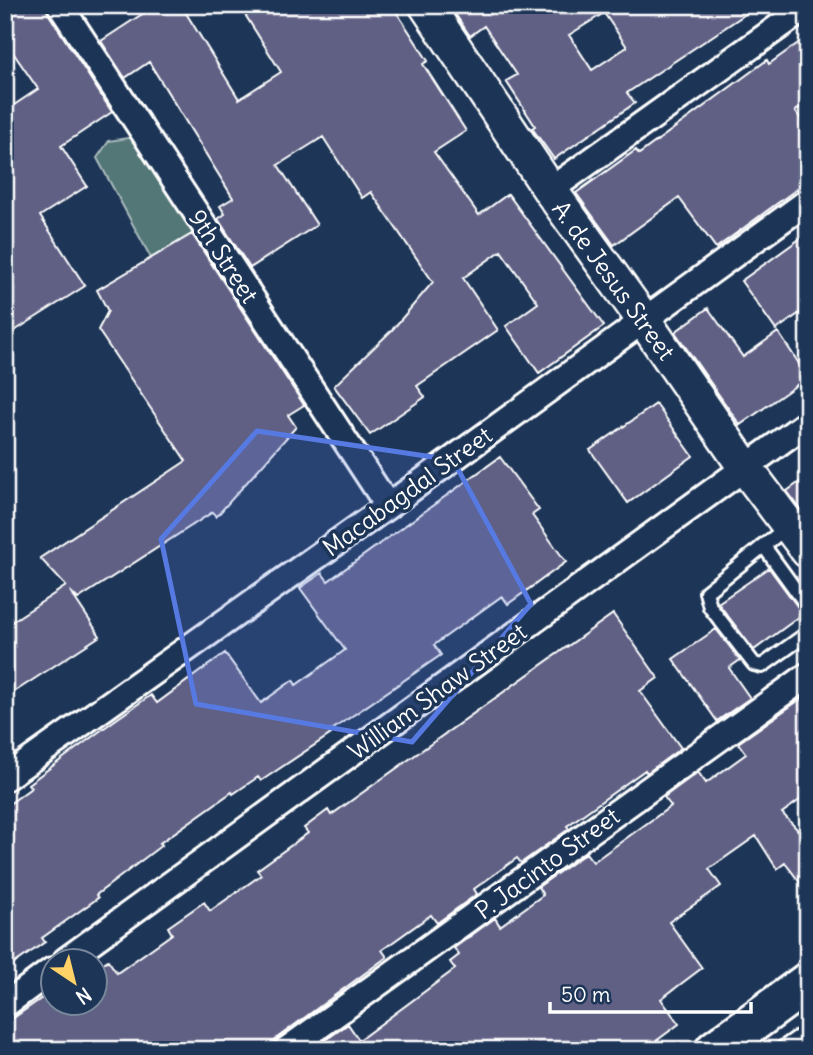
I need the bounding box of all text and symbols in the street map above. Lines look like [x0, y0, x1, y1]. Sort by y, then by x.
street label: A. de Jesus Street [546, 195, 682, 365]
street label: 9th Street [183, 204, 265, 308]
street label: Macabagdal Street [317, 420, 497, 562]
street label: William Shaw Street [342, 616, 532, 766]
street label: P. Jacinto Street [469, 801, 625, 925]
north arrow [38, 946, 108, 1016]
scale bar [550, 971, 752, 1015]
text: 50 m [561, 981, 610, 1008]
text: N [71, 982, 96, 1010]

